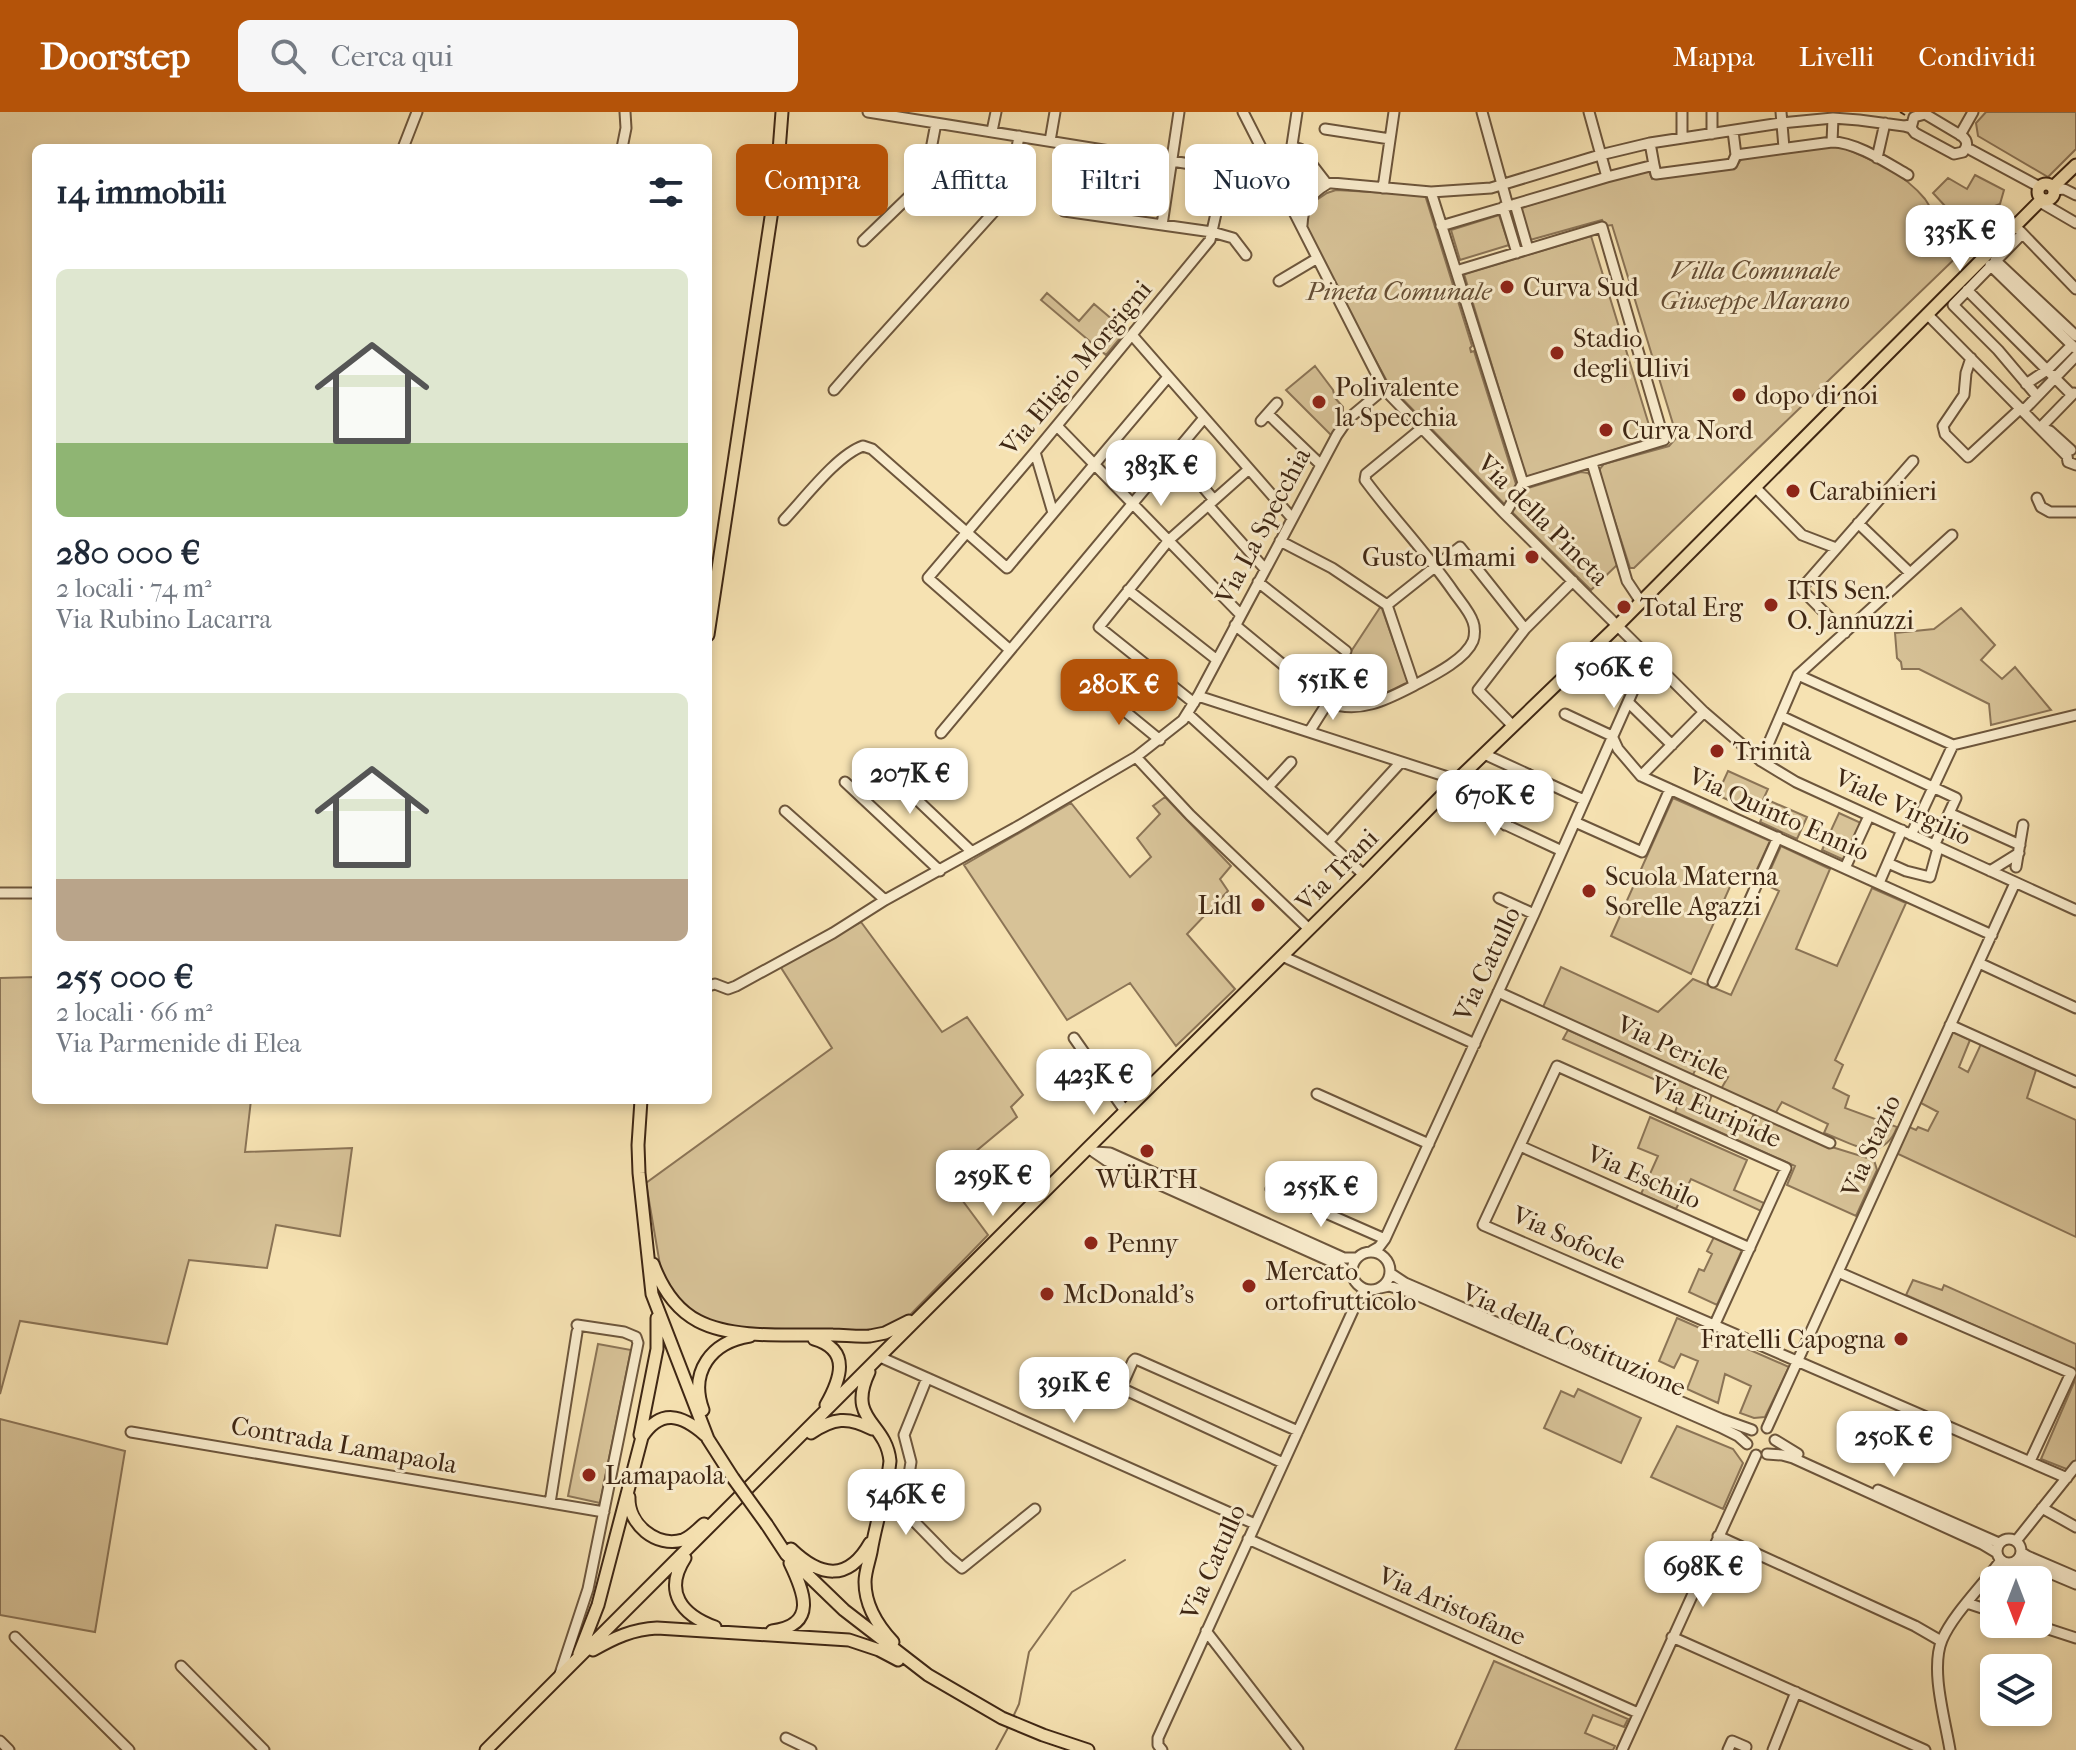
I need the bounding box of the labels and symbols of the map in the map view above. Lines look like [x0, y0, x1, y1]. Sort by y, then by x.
pin: 335K € [1895, 205, 2025, 273]
park label: Villa Comunale Giuseppe Marano [1660, 255, 1850, 316]
place label: Curva Sud [1523, 272, 1640, 303]
street label: Via Eligio Morgigni [993, 274, 1158, 463]
park label: Pineta Comunale [1305, 276, 1493, 307]
marker: Curva Sud [1498, 278, 1516, 296]
place label: Stadio degli Ulivi [1573, 323, 1690, 384]
marker: Stadio degli Ulivi [1548, 344, 1566, 362]
place label: Polivalente la Specchia [1334, 372, 1459, 433]
place label: dopo di noi [1755, 380, 1879, 411]
marker: dopo di noi [1730, 386, 1748, 404]
marker: Polivalente la Specchia [1310, 393, 1328, 411]
place label: Curva Nord [1622, 415, 1754, 446]
marker: Curva Nord [1597, 421, 1615, 439]
pin: 383K € [1096, 440, 1226, 508]
street label: Via La Specchia [1208, 441, 1318, 611]
street label: Via della Pineta [1470, 447, 1616, 593]
place label: Carabinieri [1809, 476, 1937, 507]
marker: Carabinieri [1784, 482, 1802, 500]
place label: Gusto Umami [1362, 542, 1516, 573]
marker: Gusto Umami [1523, 548, 1541, 566]
place label: ITIS Sen. O. Jannuzzi [1787, 575, 1914, 636]
place label: Total Erg [1640, 592, 1744, 623]
marker: ITIS Sen. O. Jannuzzi [1762, 596, 1780, 614]
marker: Total Erg [1615, 598, 1633, 616]
pin: 506K € [1549, 642, 1679, 710]
pin: 551K € [1268, 654, 1398, 722]
pin: 280K € [1054, 659, 1184, 727]
place label: Trinità [1733, 736, 1812, 767]
marker: Trinità [1708, 742, 1726, 760]
pin: 207K € [845, 748, 975, 816]
street label: Via Quinto Ennio [1683, 760, 1874, 868]
street label: Viale Virgilio [1829, 761, 1976, 852]
pin: 670K € [1430, 770, 1560, 838]
street label: Via Trani [1289, 822, 1385, 918]
place label: Scuola Materna Sorelle Agazzi [1605, 861, 1779, 922]
marker: Scuola Materna Sorelle Agazzi [1580, 882, 1598, 900]
place label: Lidl [1198, 890, 1242, 921]
marker: Lidl [1249, 896, 1267, 914]
street label: Via Catullo [1447, 902, 1527, 1027]
street label: Via Pericle [1611, 1008, 1734, 1087]
pin: 423K € [1029, 1049, 1159, 1117]
street label: Via Euripide [1645, 1069, 1786, 1155]
street label: Via Stazio [1834, 1090, 1907, 1203]
street label: Via Eschilo [1581, 1138, 1706, 1216]
marker: WÜRTH [1138, 1142, 1156, 1160]
pin: 259K € [928, 1150, 1058, 1218]
pin: 255K € [1256, 1161, 1386, 1229]
place label: WÜRTH [1095, 1164, 1198, 1195]
street label: Via Sofocle [1506, 1199, 1631, 1277]
place label: Penny [1107, 1228, 1179, 1259]
marker: Penny [1082, 1234, 1100, 1252]
place label: Mercato ortofrutticolo [1265, 1256, 1417, 1317]
street label: Via della Costituzione [1456, 1276, 1691, 1403]
marker: Mercato ortofrutticolo [1240, 1277, 1258, 1295]
place label: McDonald's [1063, 1279, 1194, 1310]
marker: McDonald's [1038, 1285, 1056, 1303]
place label: Fratelli Capogna [1700, 1324, 1886, 1355]
marker: Fratelli Capogna [1892, 1330, 1910, 1348]
pin: 391K € [1009, 1357, 1139, 1425]
street label: Contrada Lamapaola [228, 1410, 461, 1480]
pin: 250K € [1829, 1411, 1959, 1479]
place label: Lamapaola [605, 1460, 726, 1491]
marker: Lamapaola [580, 1466, 598, 1484]
pin: 546K € [841, 1469, 971, 1537]
street label: Via Catullo [1173, 1499, 1252, 1625]
pin: 698K € [1638, 1541, 1768, 1609]
street label: Via Aristofane [1373, 1559, 1531, 1652]
north arrow [1980, 1566, 2052, 1638]

